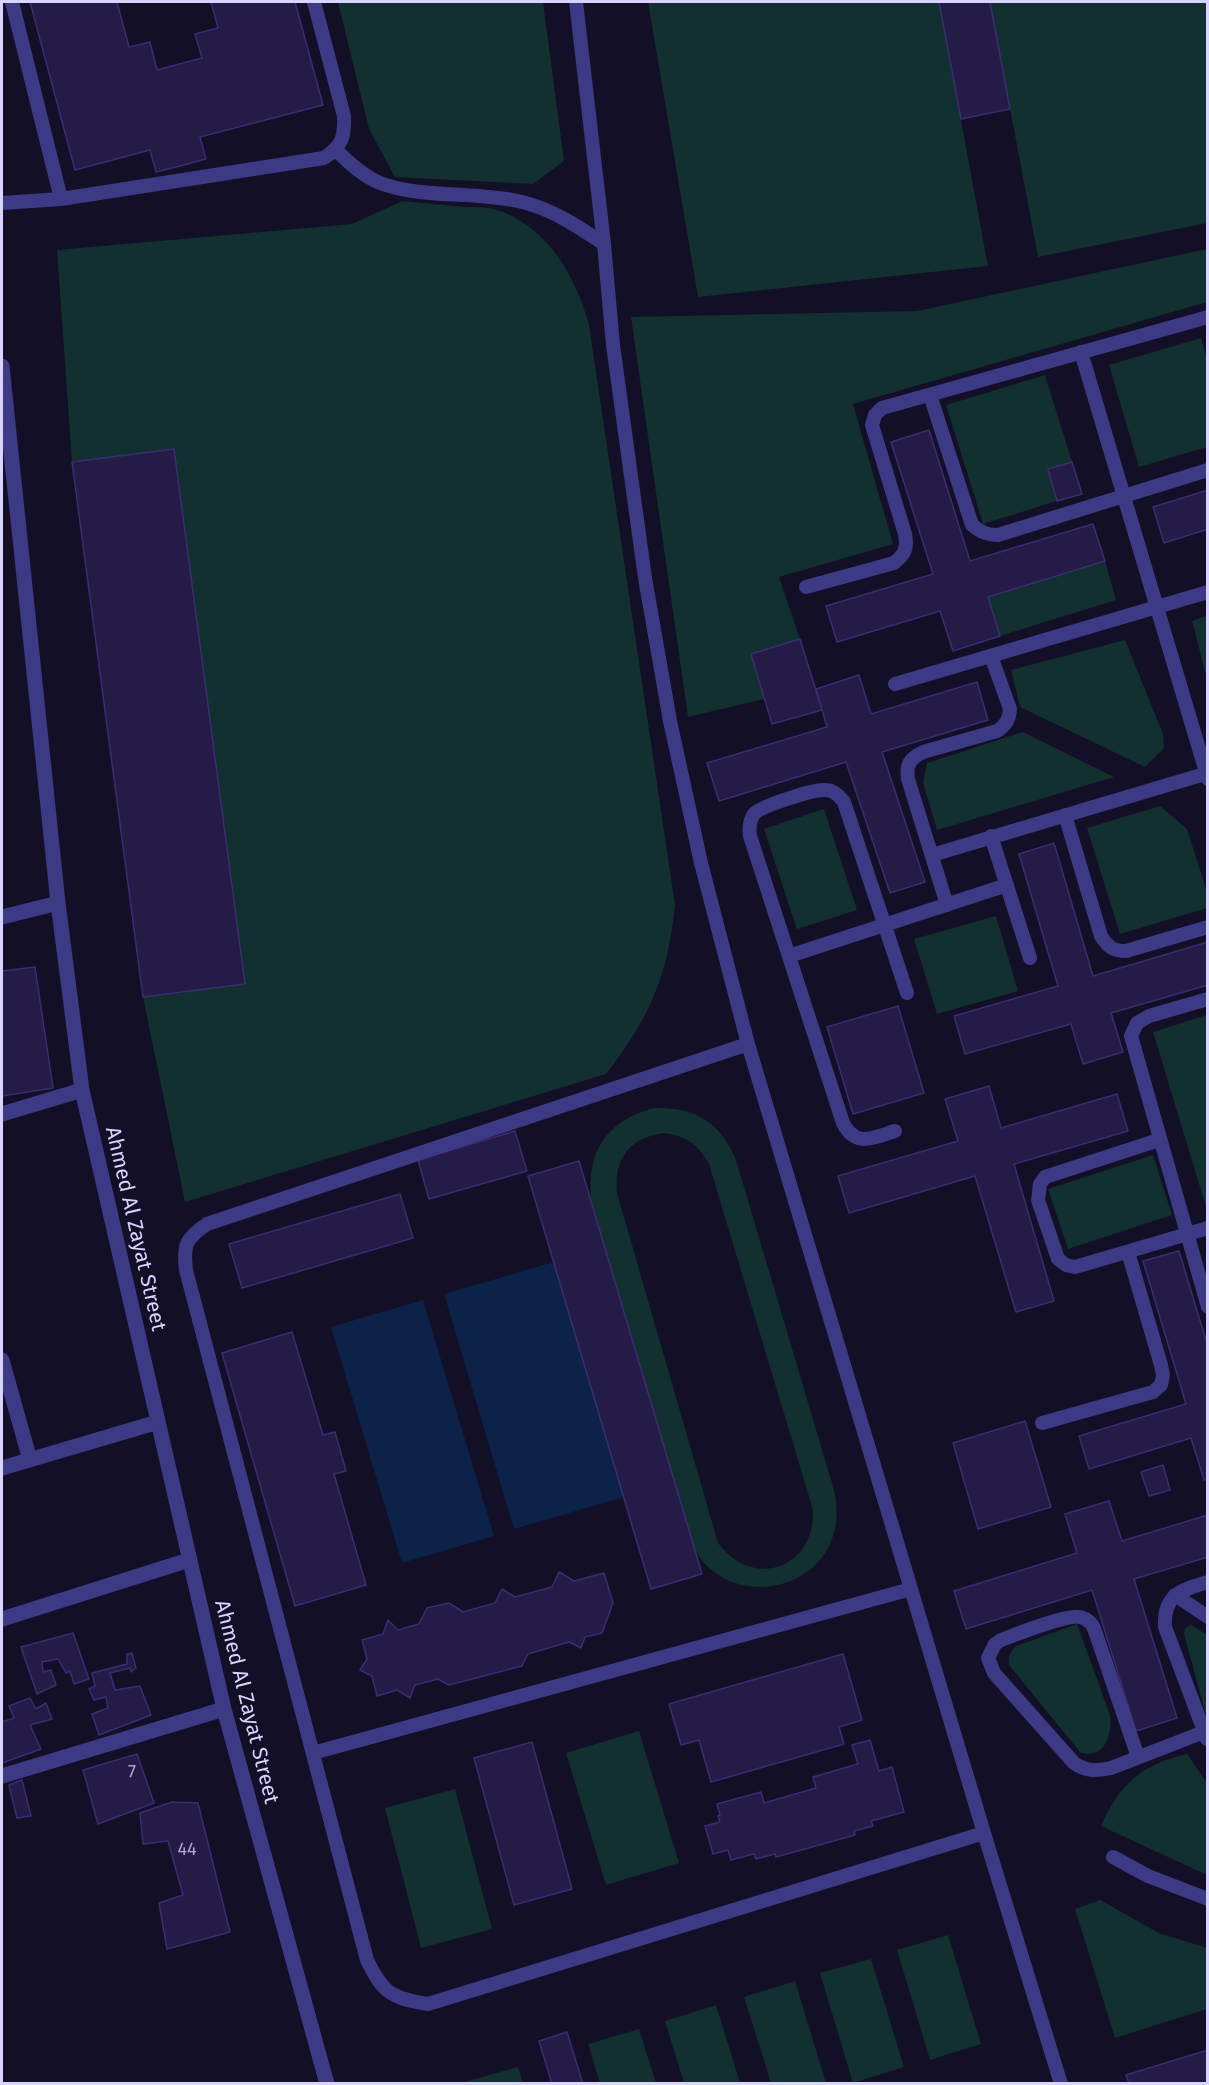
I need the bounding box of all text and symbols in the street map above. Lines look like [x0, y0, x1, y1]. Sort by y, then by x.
street label: Ahmed Al Zayat Street [99, 1124, 171, 1334]
street label: Ahmed Al Zayat Street [208, 1598, 284, 1806]
house number: 7 [128, 1762, 136, 1784]
house number: 44 [177, 1839, 197, 1861]

